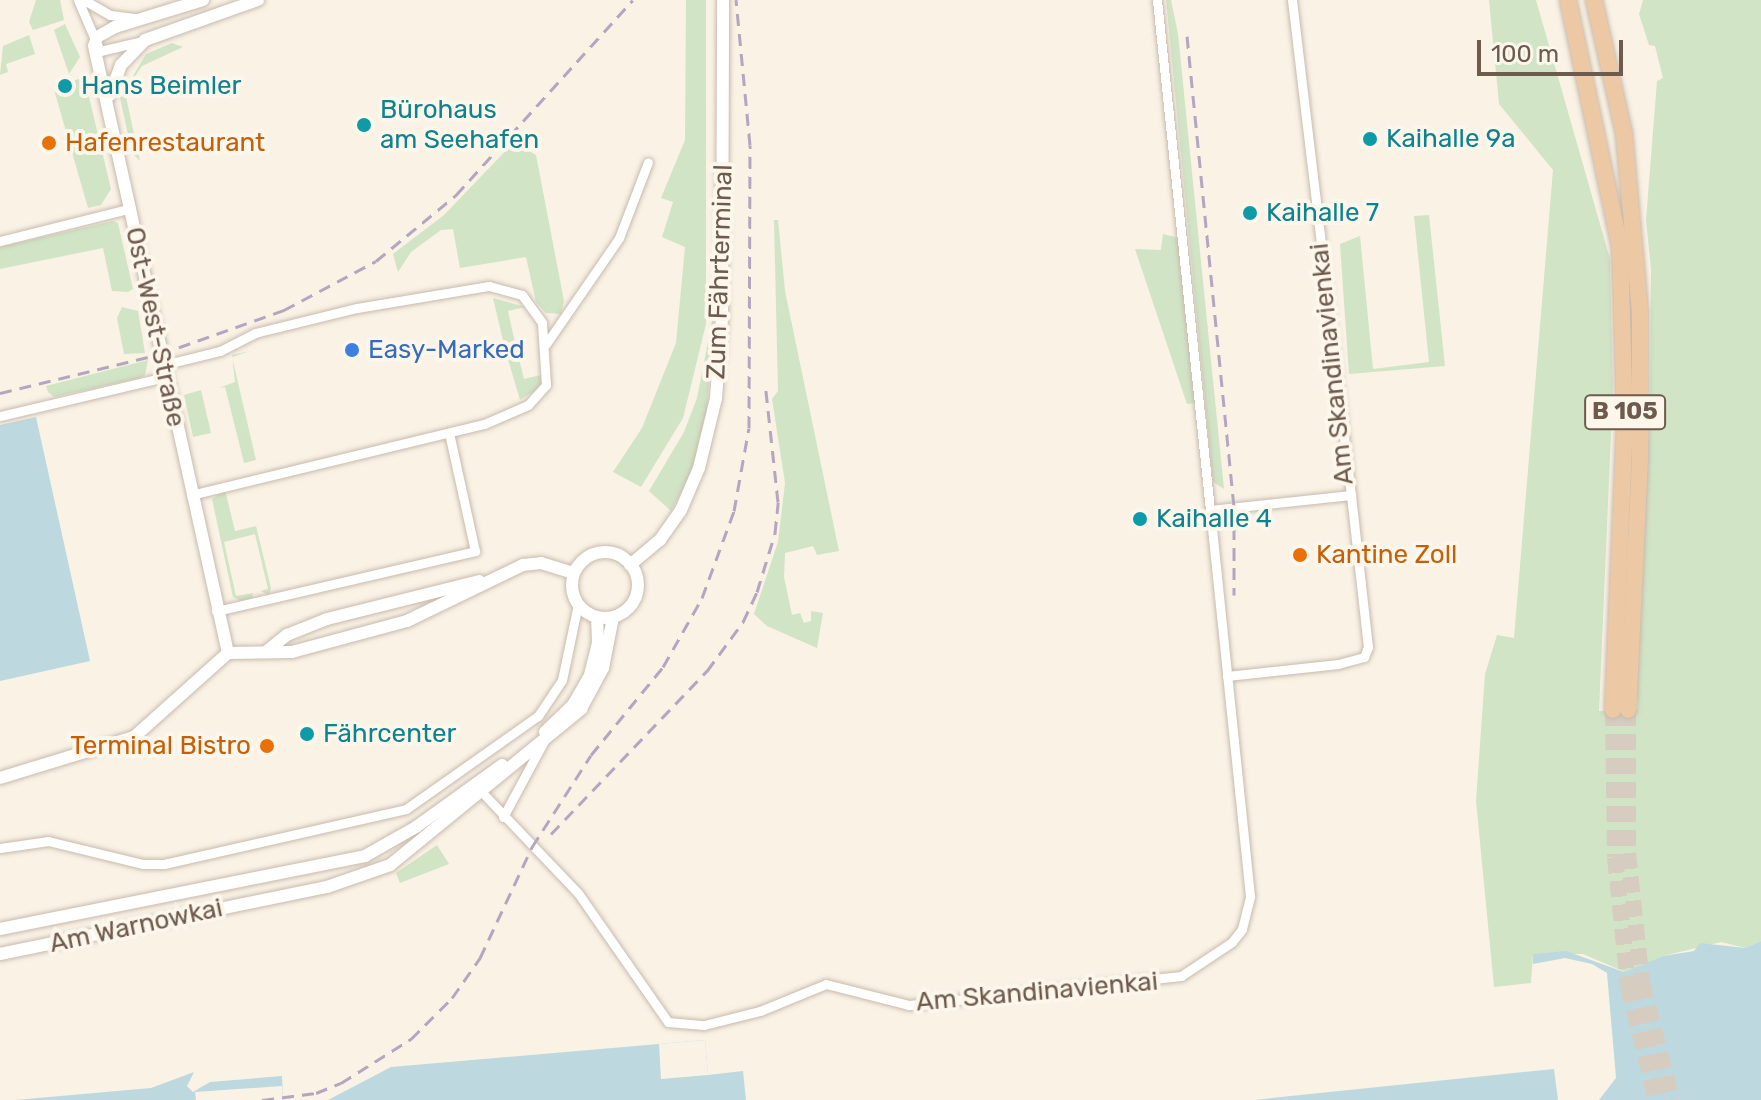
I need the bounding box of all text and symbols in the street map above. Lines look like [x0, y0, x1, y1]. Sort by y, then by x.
scale bar [1481, 24, 1627, 74]
text: 100 m [1491, 40, 1559, 68]
place label: Hans Beimler [81, 70, 241, 102]
marker: Hans Beimler [56, 77, 74, 95]
place label: Bürohaus am Seehafen [380, 94, 539, 156]
marker: Bürohaus am Seehafen [355, 116, 373, 134]
place label: Kaihalle 9a [1386, 123, 1516, 155]
place label: Hafenrestaurant [65, 127, 265, 159]
marker: Kaihalle 9a [1361, 130, 1379, 148]
marker: Hafenrestaurant [40, 134, 58, 152]
street label: Zum Fährterminal [701, 164, 739, 380]
place label: Kaihalle 7 [1266, 197, 1379, 229]
marker: Kaihalle 7 [1241, 204, 1259, 222]
street label: Ost-West-Straße [119, 224, 191, 430]
street label: Am Skandinavienkai [1304, 242, 1360, 486]
place label: Easy-Marked [368, 334, 525, 366]
marker: Easy-Marked [343, 341, 361, 359]
road number: B 105 [1583, 392, 1667, 432]
place label: Kaihalle 4 [1156, 503, 1272, 535]
marker: Kaihalle 4 [1131, 510, 1149, 528]
place label: Kantine Zoll [1316, 539, 1457, 571]
marker: Kantine Zoll [1291, 546, 1309, 564]
place label: Fährcenter [323, 718, 456, 750]
marker: Fährcenter [298, 725, 316, 743]
place label: Terminal Bistro [70, 730, 251, 762]
marker: Terminal Bistro [258, 737, 276, 755]
street label: Am Warnowkai [47, 892, 225, 960]
street label: Am Skandinavienkai [915, 966, 1159, 1018]

